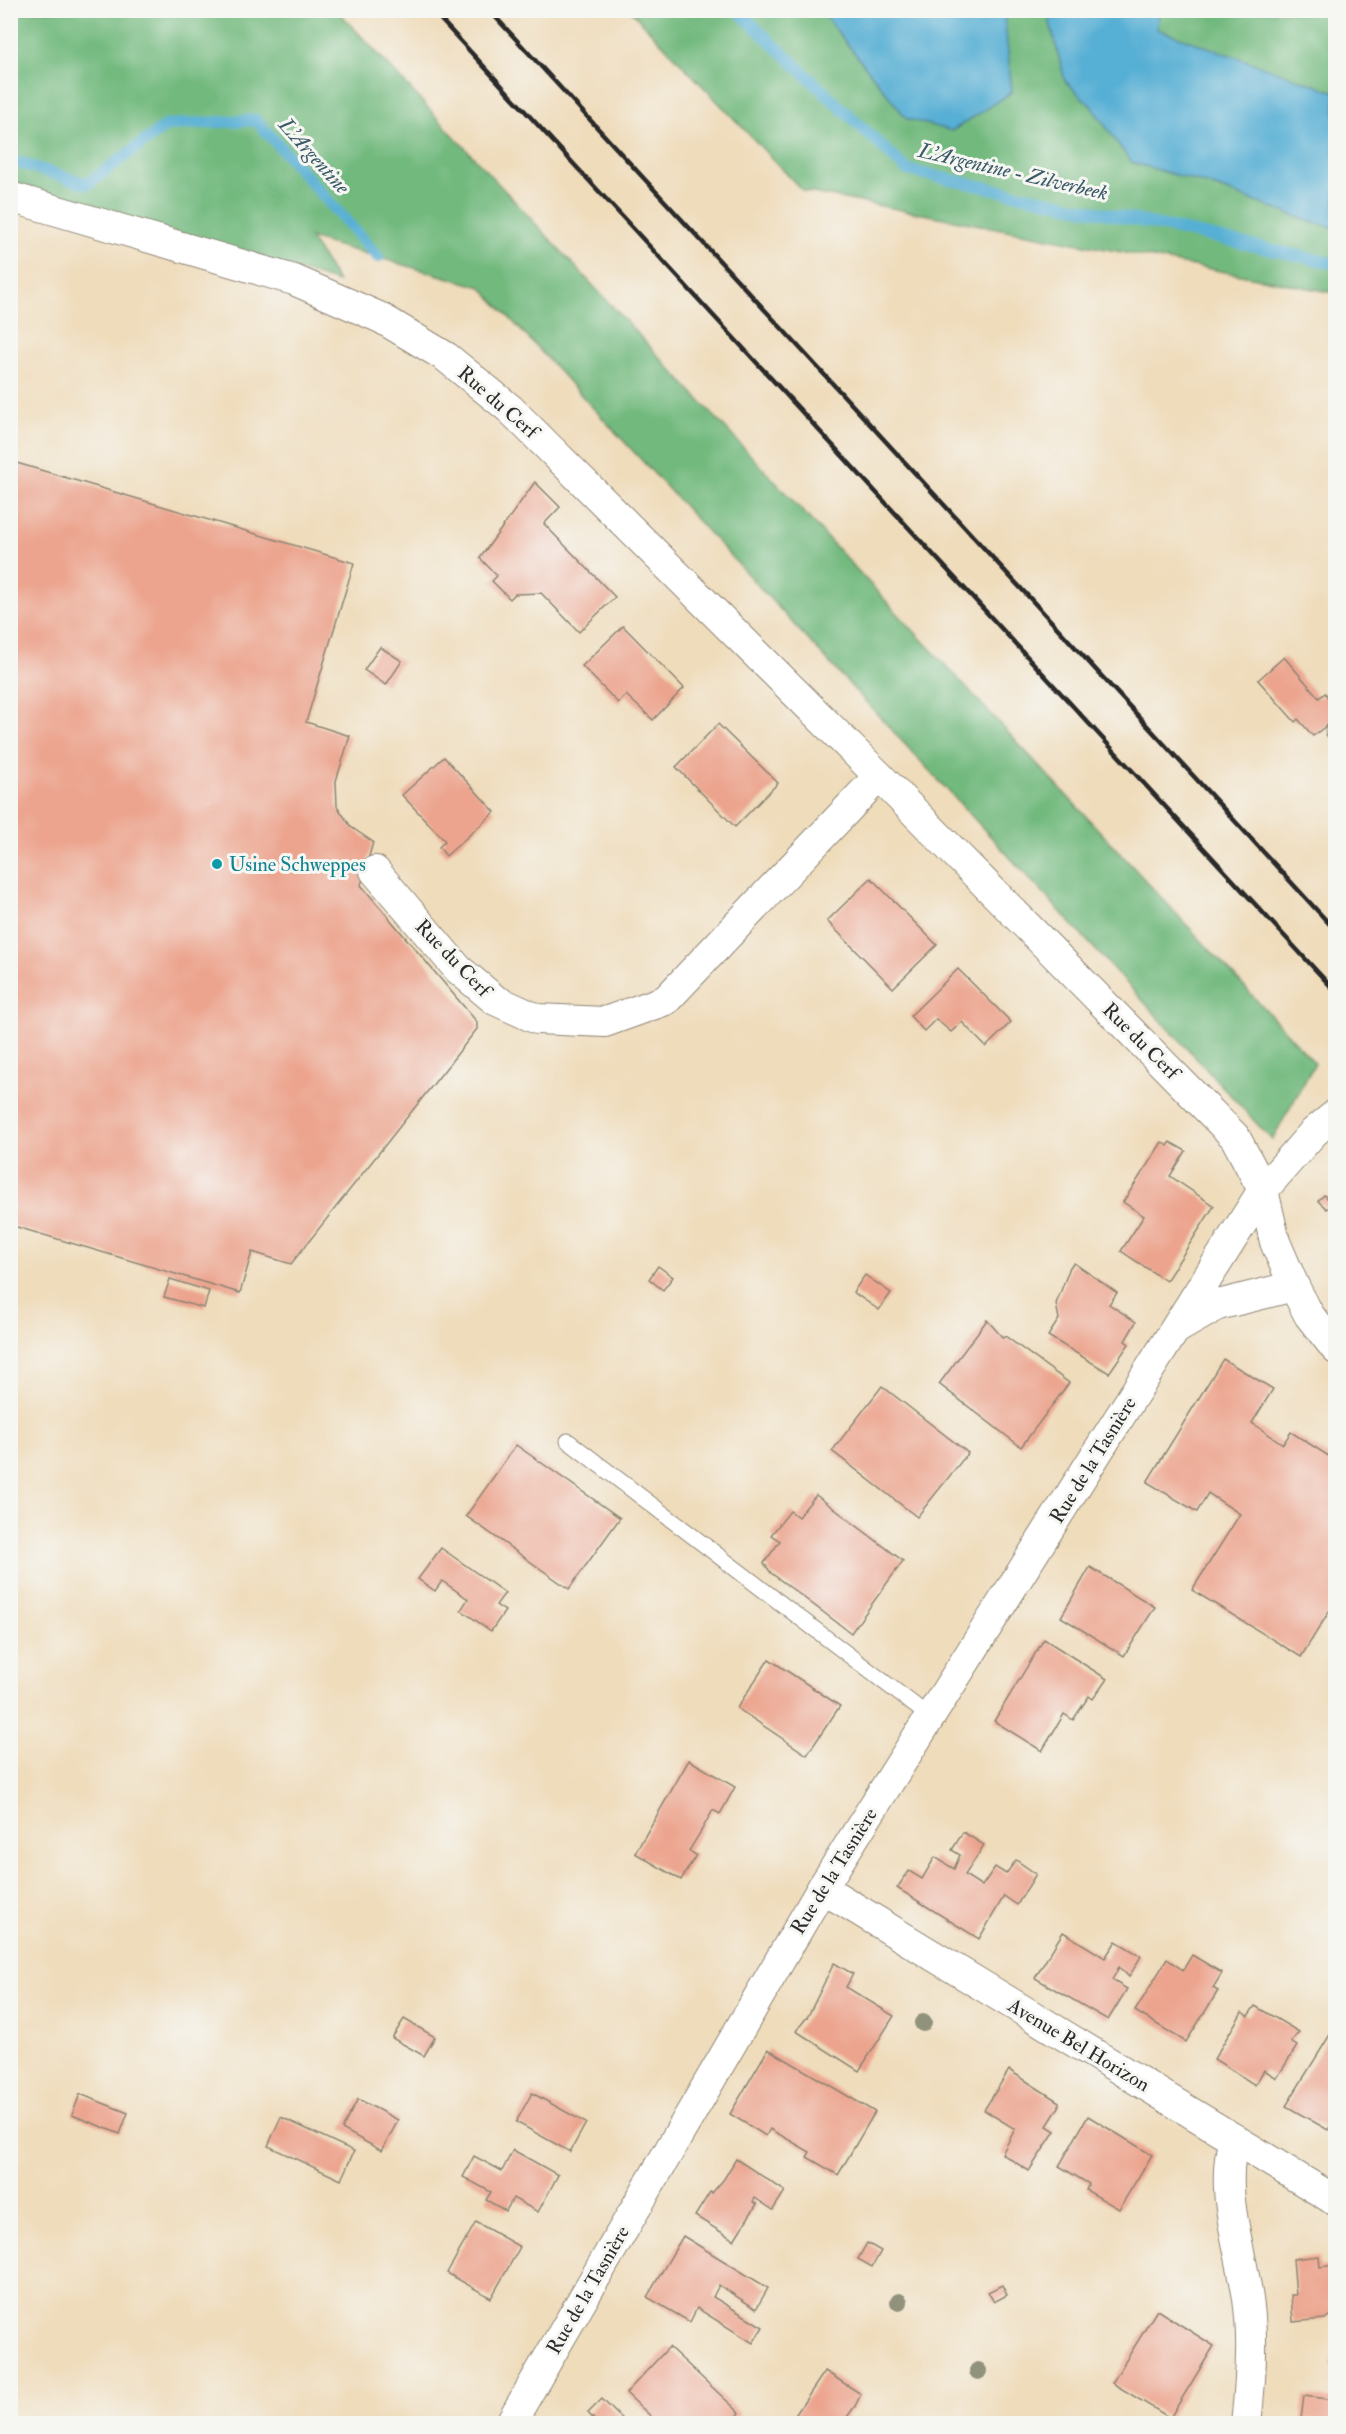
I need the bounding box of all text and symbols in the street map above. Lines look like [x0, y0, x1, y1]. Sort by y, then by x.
water label: L'Argentine [272, 111, 356, 201]
water label: L'Argentine - Zilverbeek [915, 137, 1110, 207]
street label: Rue du Cerf [453, 360, 546, 446]
place label: Usine Schweppes [229, 852, 366, 878]
marker: Usine Schweppes [210, 857, 224, 871]
street label: Rue du Cerf [410, 914, 499, 1005]
street label: Rue du Cerf [1097, 997, 1187, 1087]
street label: Rue de la Tasnière [1044, 1392, 1142, 1528]
street label: Rue de la Tasnière [785, 1803, 883, 1939]
street label: Avenue Bel Horizon [1003, 1992, 1154, 2097]
street label: Rue de la Tasnière [541, 2221, 635, 2359]

